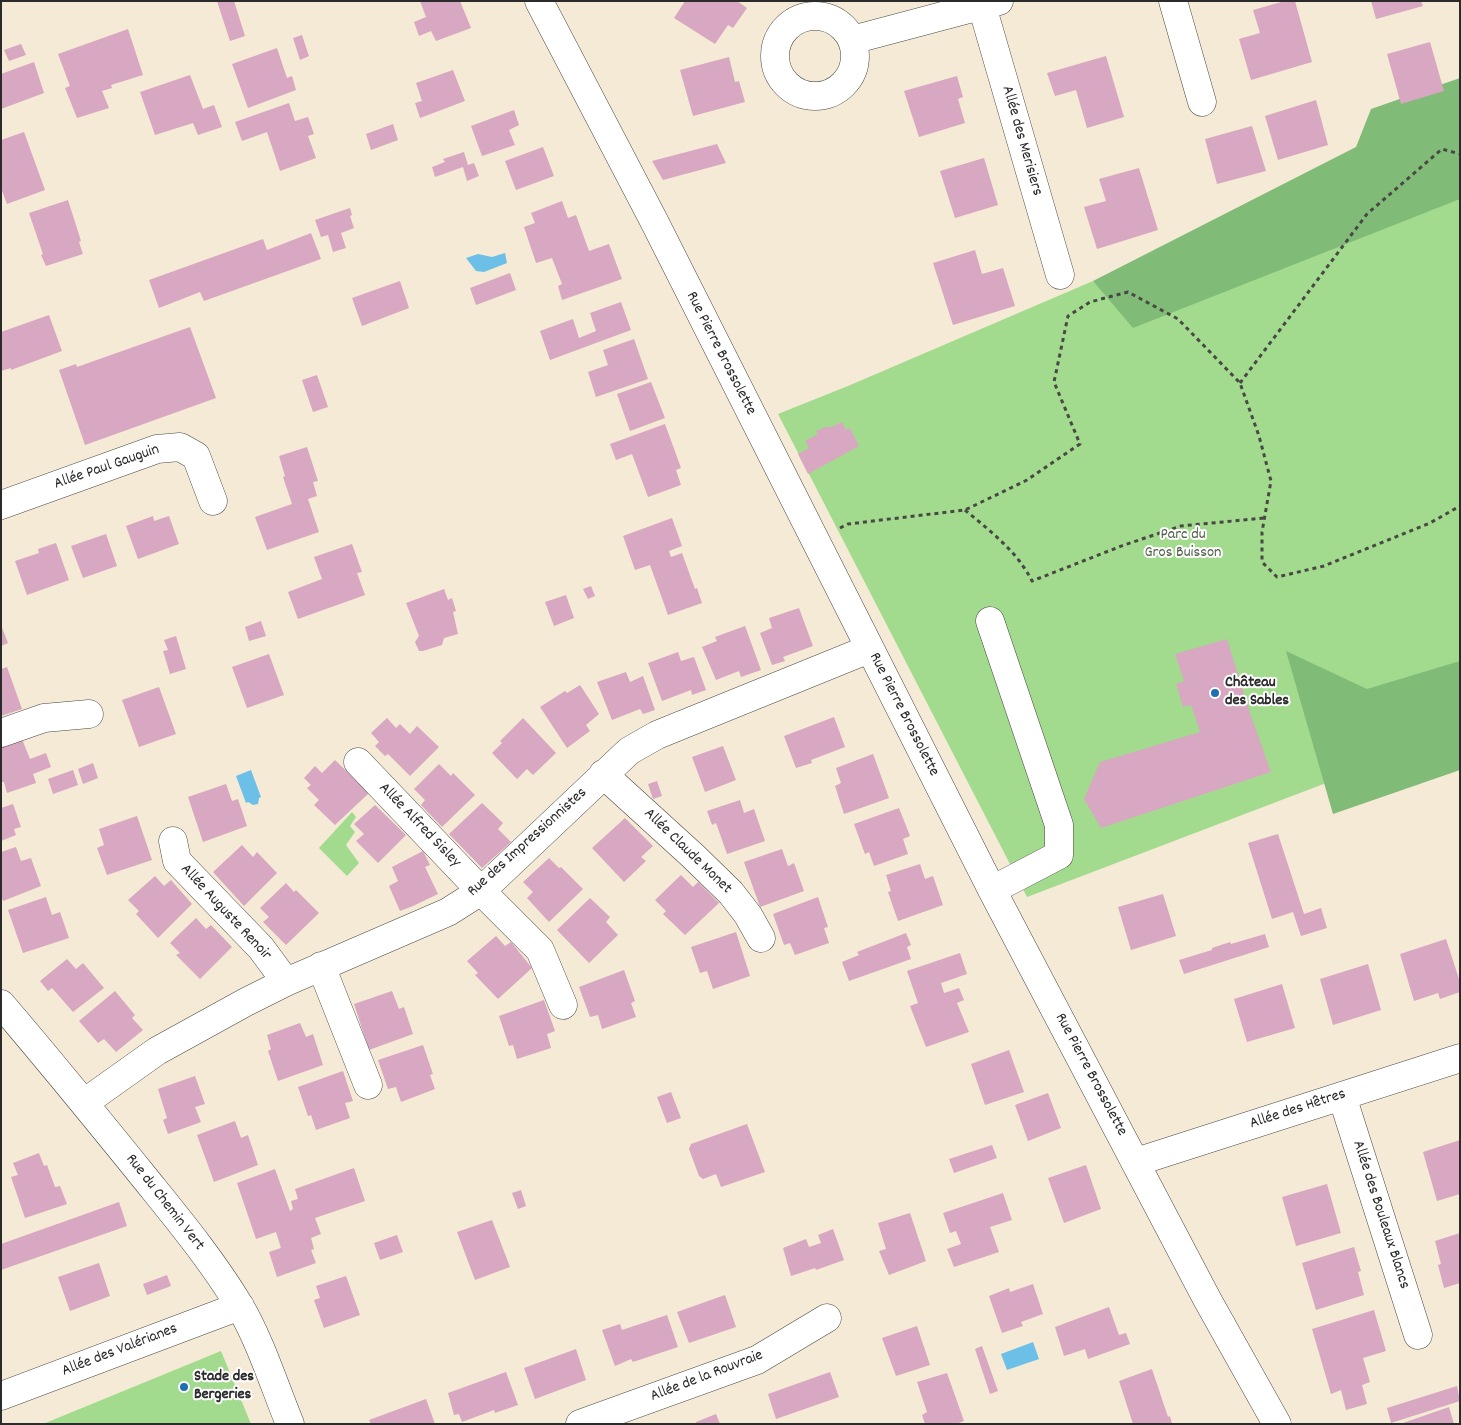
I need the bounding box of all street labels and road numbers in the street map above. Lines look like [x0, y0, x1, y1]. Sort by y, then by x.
street label: Allée des Merisiers [996, 84, 1046, 198]
street label: Rue Pierre Brossolette [681, 289, 759, 419]
street label: Allée Paul Gauguin [52, 441, 162, 495]
street label: Rue Pierre Brossolette [864, 650, 942, 780]
street label: Allée Alfred Sisley [374, 780, 464, 872]
street label: Rue des Impressionnistes [464, 784, 592, 902]
street label: Allée Claude Monet [639, 805, 735, 899]
street label: Allée Auguste Renoir [175, 861, 275, 965]
street label: Rue Pierre Brossolette [1050, 1010, 1130, 1140]
street label: Allée des Hêtres [1248, 1085, 1348, 1135]
street label: Allée des Bouleaux Blancs [1347, 1138, 1413, 1292]
street label: Rue du Chemin Vert [120, 1151, 208, 1255]
street label: Allée des Valérianes [59, 1320, 181, 1382]
street label: Allée de la Rouvraie [648, 1347, 766, 1407]

